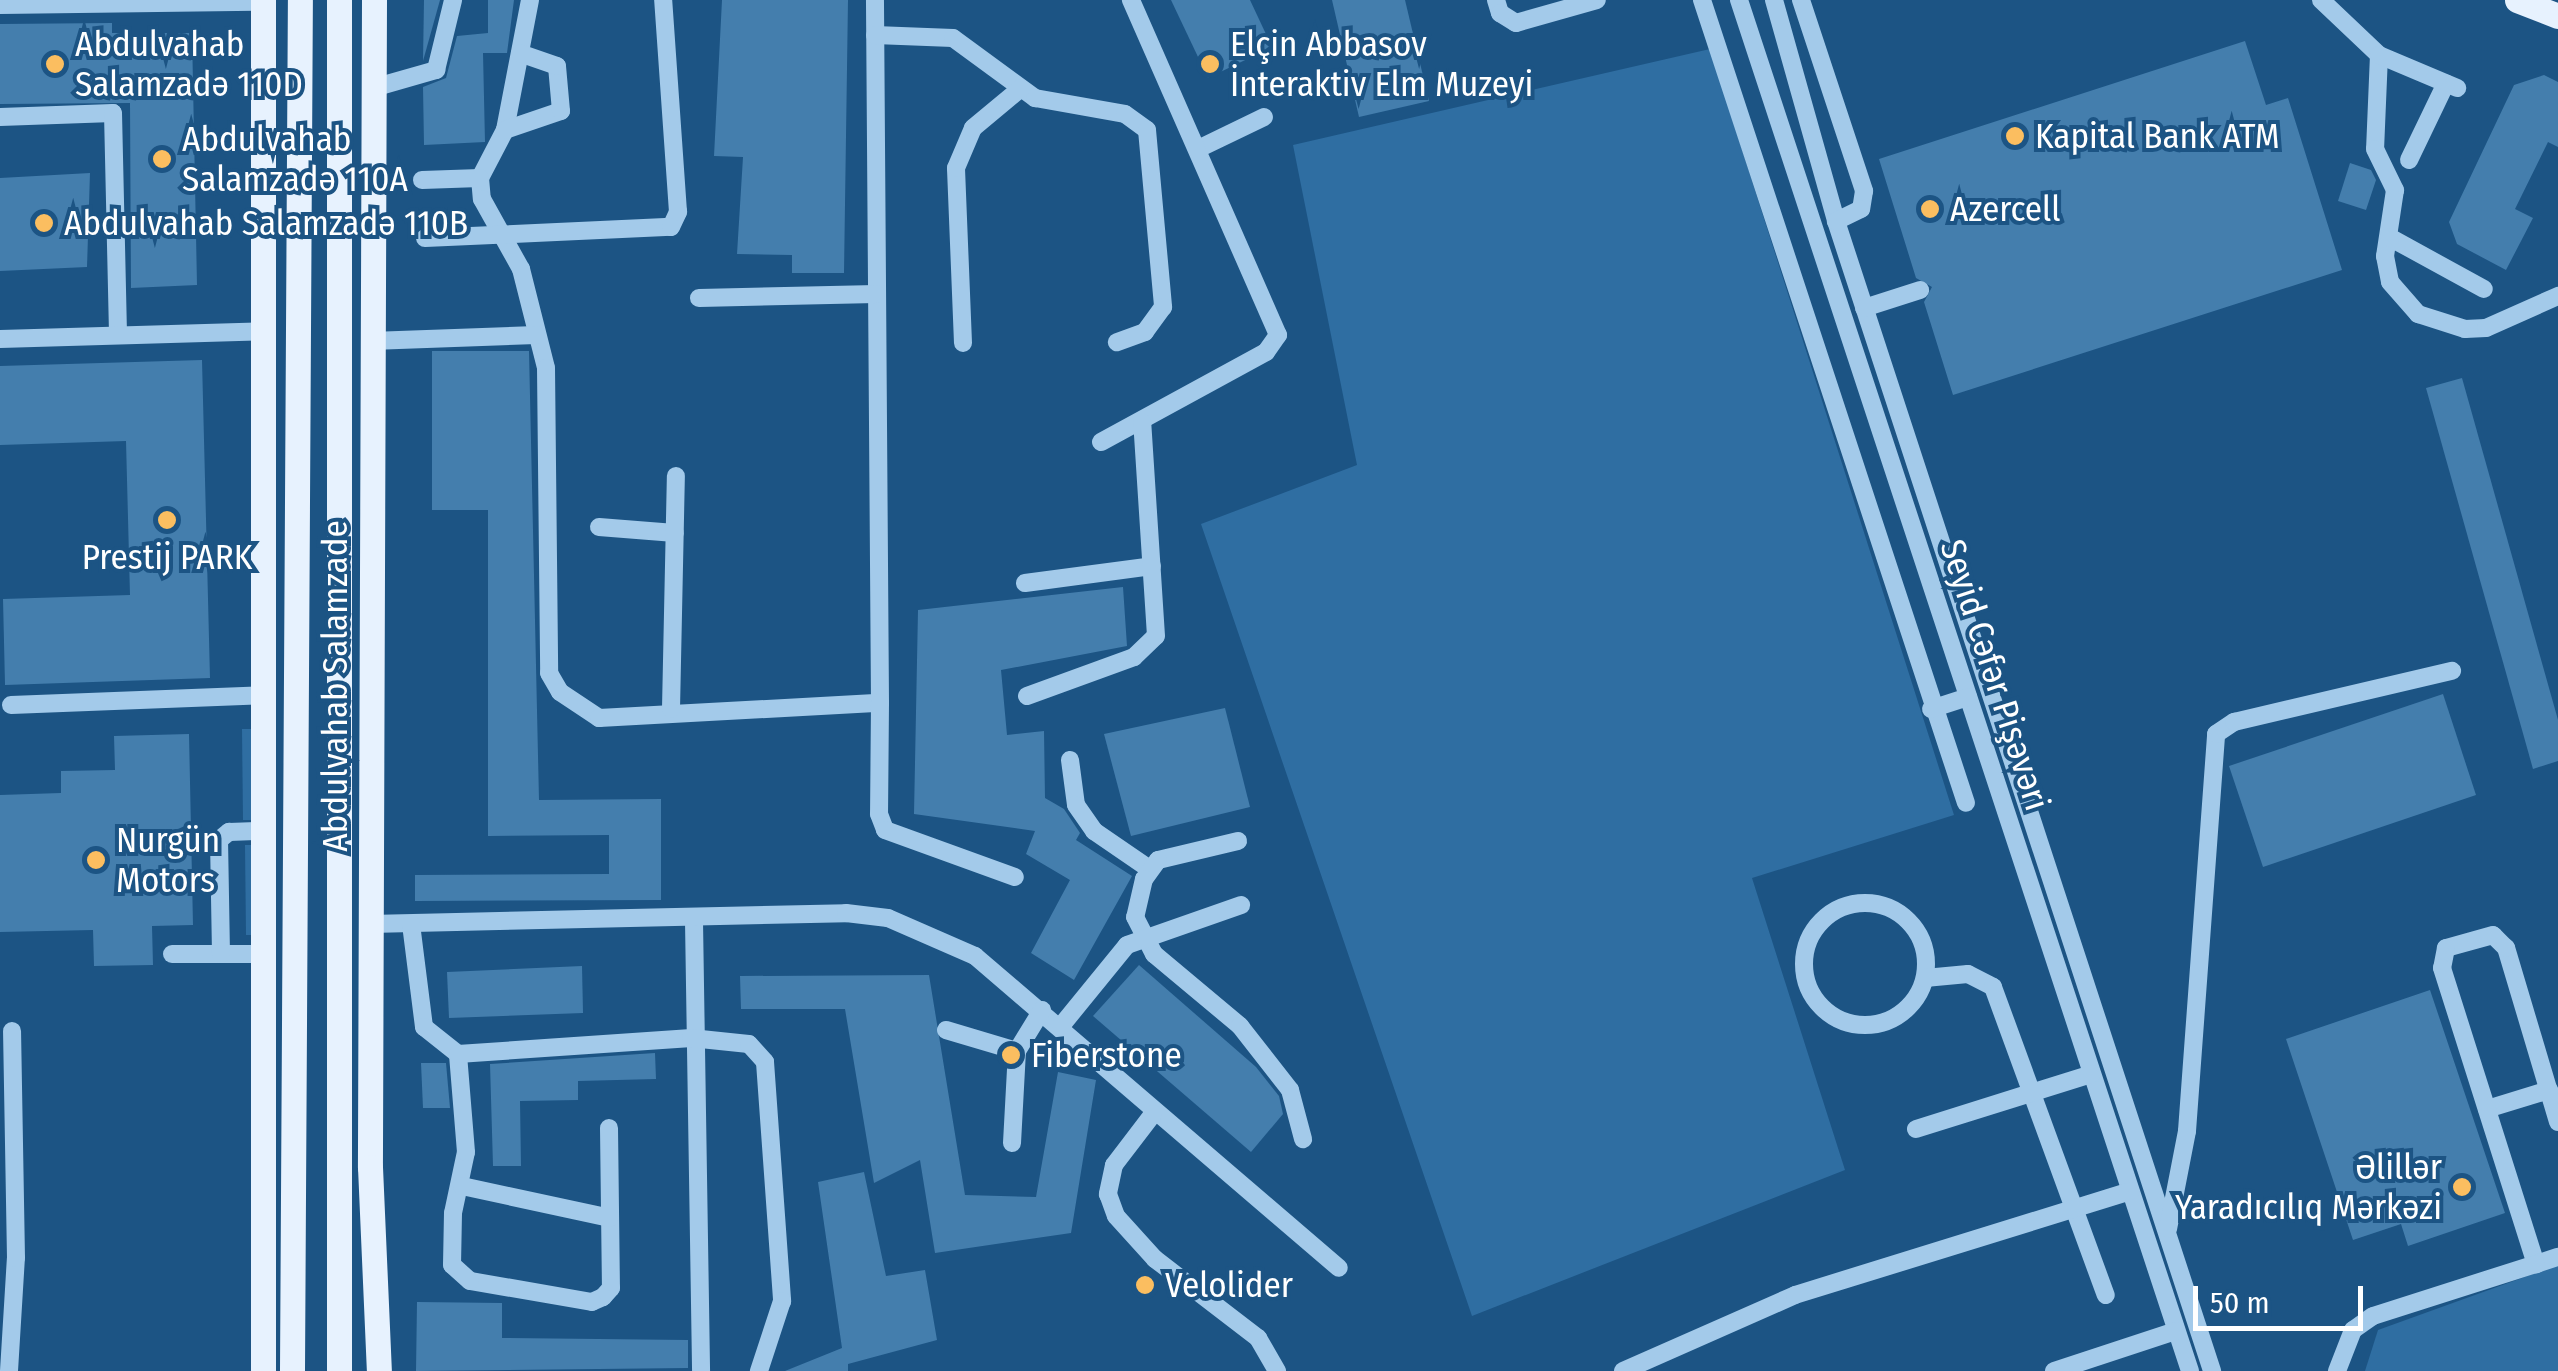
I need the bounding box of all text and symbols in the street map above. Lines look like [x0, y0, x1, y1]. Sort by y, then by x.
place label: Abdulvahab Salamzadə 110D [75, 23, 303, 105]
place label: Elçin Abbasov İnteraktiv Elm Muzeyi [1230, 23, 1533, 105]
marker: Abdulvahab Salamzadə 110D [44, 53, 66, 75]
marker: Elçin Abbasov İnteraktiv Elm Muzeyi [1199, 53, 1221, 75]
place label: Kapital Bank ATM [2035, 115, 2280, 157]
place label: Abdulvahab Salamzadə 110A [182, 118, 408, 200]
marker: Kapital Bank ATM [2004, 125, 2026, 147]
marker: Abdulvahab Salamzadə 110A [151, 148, 173, 170]
place label: Azercell [1950, 188, 2061, 230]
marker: Azercell [1919, 198, 1941, 220]
place label: Abdulvahab Salamzadə 110B [64, 202, 468, 244]
marker: Abdulvahab Salamzadə 110B [33, 212, 55, 234]
marker: Prestij PARK [156, 509, 178, 531]
street label: Abdulvahab Salamzade [314, 520, 356, 852]
street label: Seyid Cəfər Pişəvəri [1931, 534, 2059, 816]
place label: Prestij PARK [82, 536, 252, 578]
place label: Nurgün Motors [116, 819, 220, 901]
marker: Nurgün Motors [85, 849, 107, 871]
place label: Fiberstone [1031, 1034, 1182, 1076]
marker: Fiberstone [1000, 1044, 1022, 1066]
place label: Əlillər Yaradıcılıq Mərkəzi [2175, 1146, 2442, 1228]
marker: Əlillər Yaradıcılıq Mərkəzi [2451, 1176, 2473, 1198]
place label: Velolider [1165, 1264, 1293, 1306]
scale bar [2198, 1266, 2368, 1328]
marker: Velolider [1134, 1274, 1156, 1296]
text: 50 m [2210, 1285, 2270, 1321]

